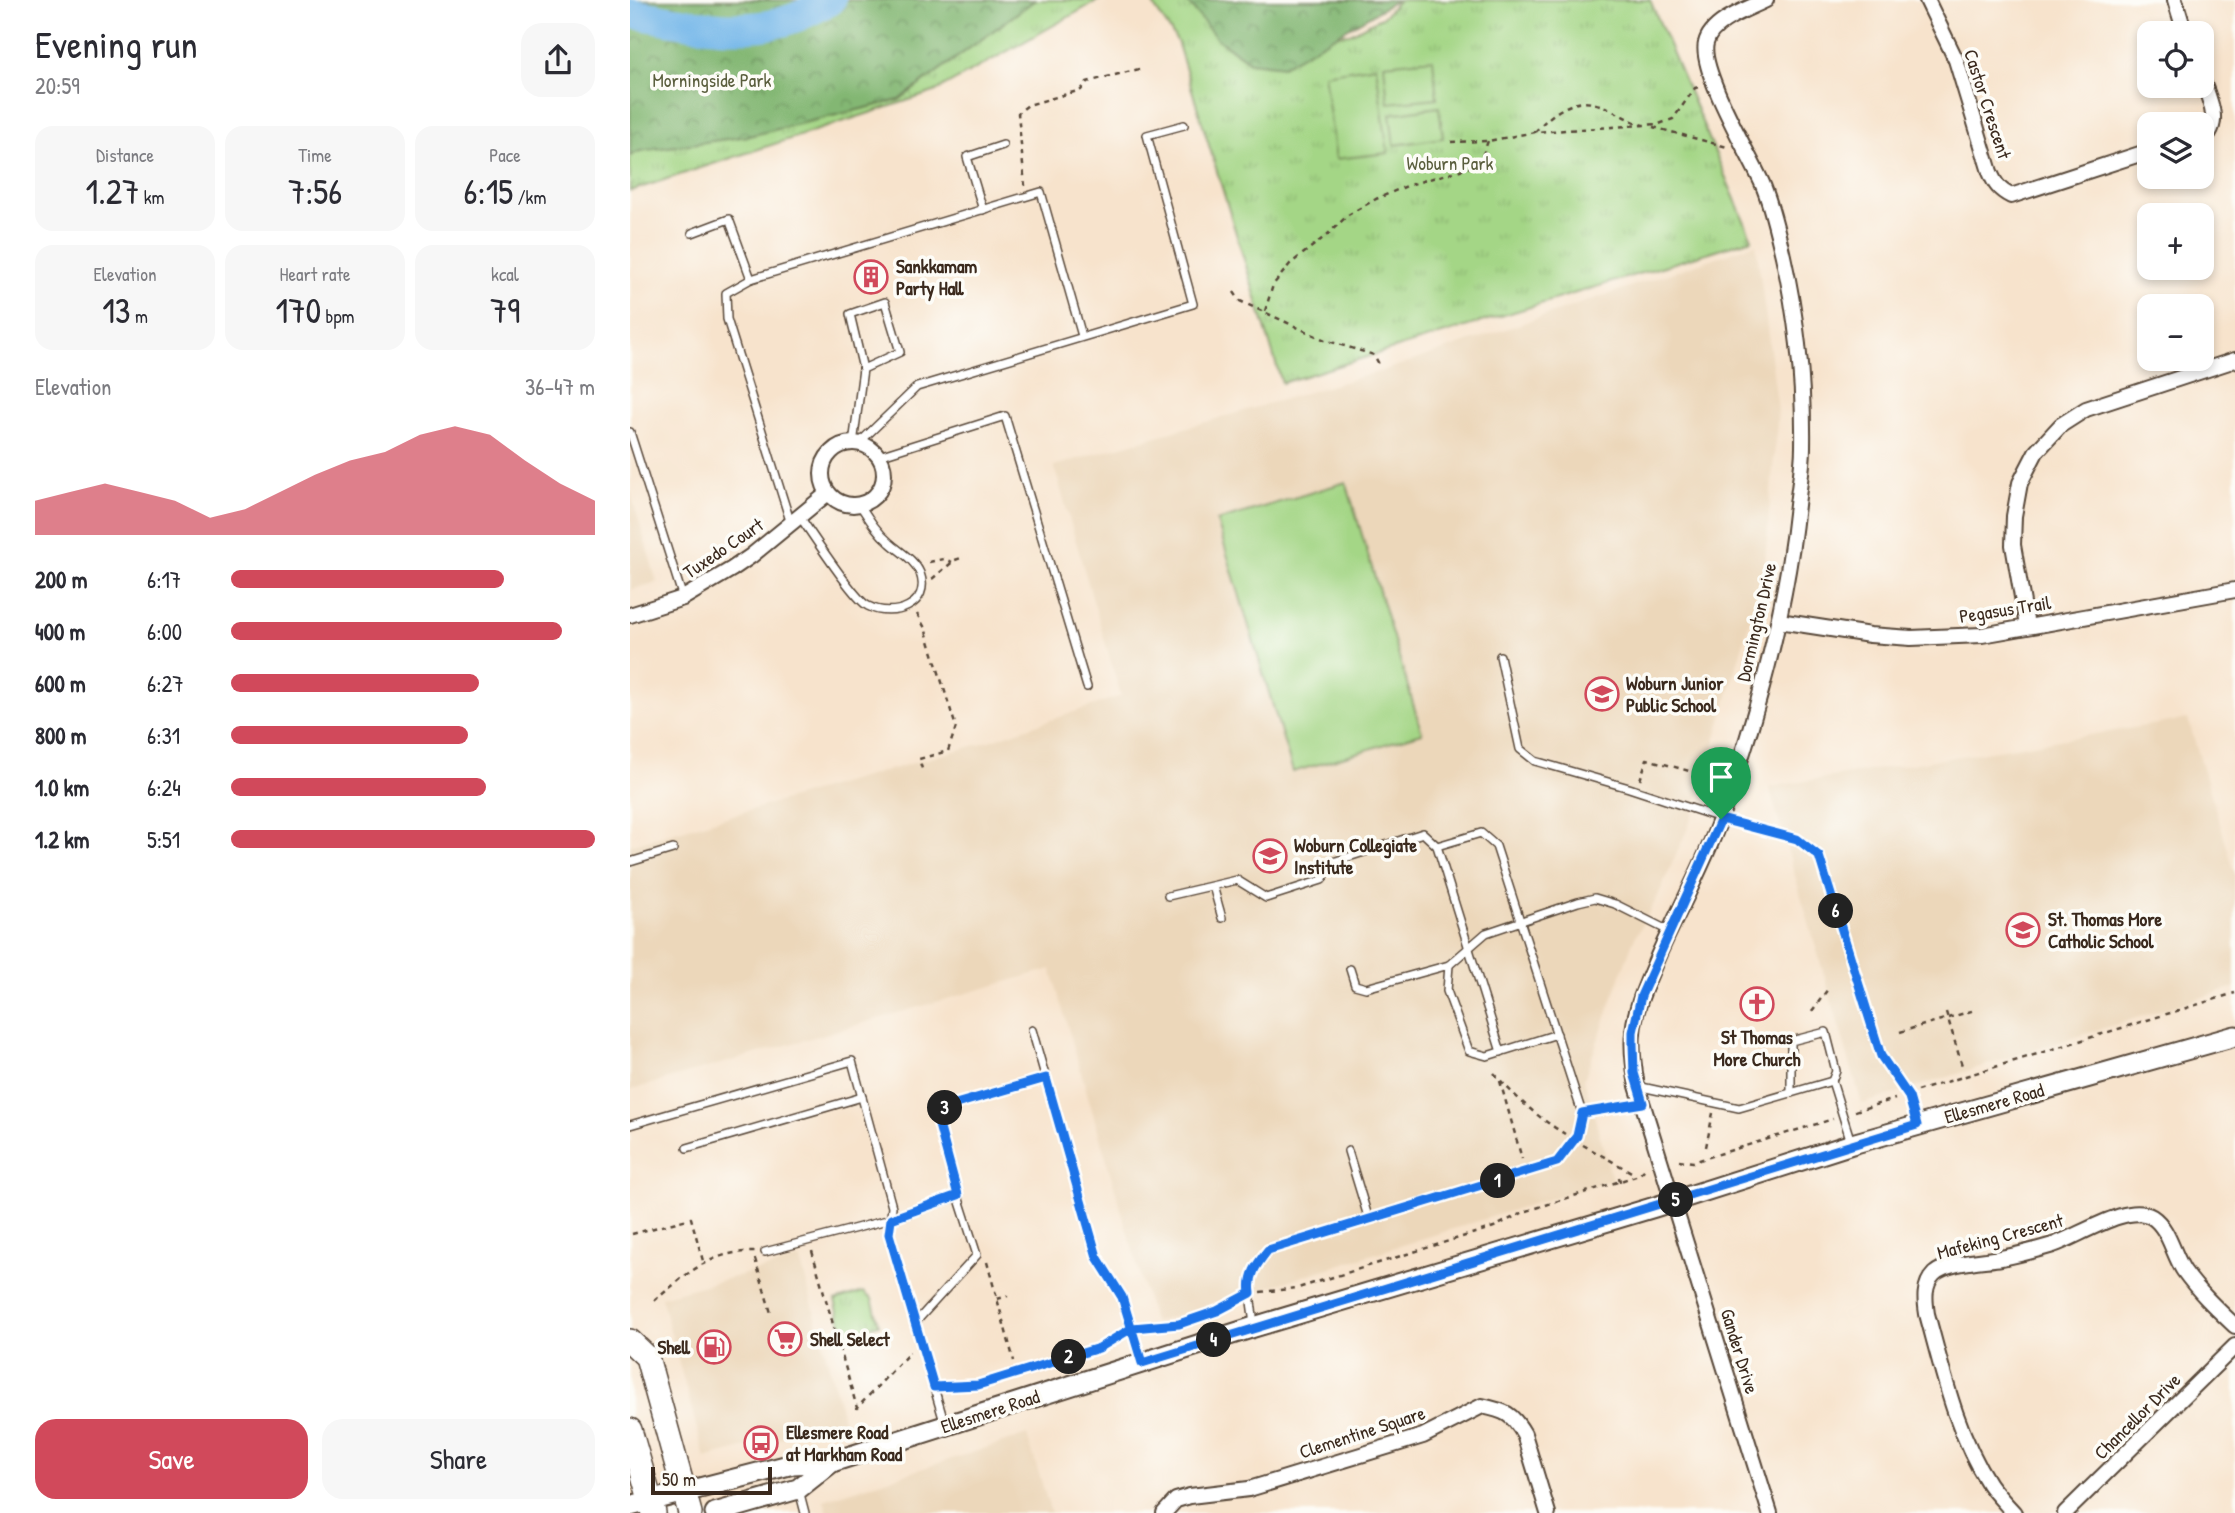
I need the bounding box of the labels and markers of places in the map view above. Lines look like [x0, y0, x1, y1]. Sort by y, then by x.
place label: Sankkamam Party Hall [896, 253, 977, 302]
building icon: Sankkamam Party Hall [852, 258, 890, 296]
place label: Woburn Junior Public School [1626, 670, 1724, 718]
school or university icon: Woburn Junior Public School [1583, 675, 1621, 713]
pin [1691, 747, 1751, 819]
place label: Woburn Collegiate Institute [1294, 832, 1418, 880]
school or university icon: Woburn Collegiate Institute [1251, 837, 1289, 875]
pin: 6 [1818, 894, 1854, 928]
place label: St. Thomas More Catholic School [2048, 906, 2163, 954]
school or university icon: St. Thomas More Catholic School [2004, 911, 2042, 949]
church icon: St Thomas More Church [1738, 985, 1776, 1023]
place label: St Thomas More Church [1714, 1024, 1800, 1072]
pin: 3 [928, 1090, 962, 1126]
pin: 1 [1480, 1164, 1516, 1198]
pin: 5 [1658, 1182, 1694, 1218]
supermarket icon: Shell Select [766, 1320, 804, 1358]
pin: 4 [1196, 1322, 1232, 1358]
place label: Shell Select [810, 1326, 891, 1352]
fuel station icon: Shell [695, 1328, 733, 1366]
place label: Shell [658, 1334, 691, 1360]
pin: 2 [1052, 1340, 1087, 1374]
place label: Ellesmere Road at Markham Road [786, 1419, 903, 1467]
bus stop icon: Ellesmere Road at Markham Road [742, 1424, 780, 1462]

